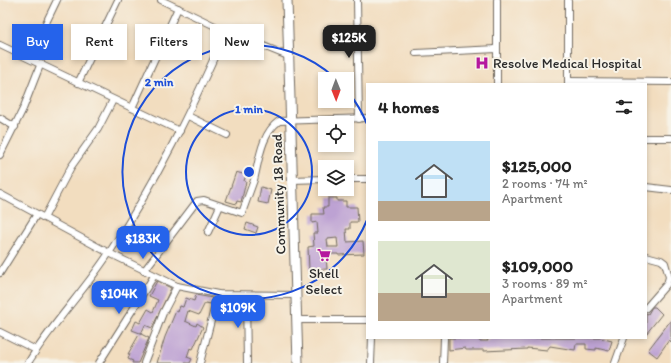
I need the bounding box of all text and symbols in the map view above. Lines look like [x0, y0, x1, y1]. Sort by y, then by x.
chip: Buy [12, 24, 63, 60]
chip: Rent [71, 24, 127, 60]
chip: Filters [135, 24, 202, 60]
chip: New [210, 24, 264, 60]
pin: $125K [321, 25, 377, 59]
text: $125K [332, 30, 366, 45]
hospital icon: Resolve Medical Hospital [474, 55, 490, 71]
place label: Resolve Medical Hospital [493, 55, 642, 72]
north arrow [318, 72, 354, 108]
map controls [318, 72, 354, 196]
text: 2 min [145, 75, 174, 89]
icon: filters [613, 96, 635, 118]
text: 4 homes [378, 97, 439, 117]
text: 1 min [235, 102, 264, 116]
button: locate [318, 116, 354, 152]
street label: Community 18 Road [268, 133, 290, 255]
text: $125,000 [502, 156, 572, 176]
icon: home [410, 157, 458, 205]
button: layers [318, 160, 354, 196]
centre of rings [242, 165, 256, 179]
text: 2 rooms · 74 m² [502, 176, 588, 191]
text: Apartment [502, 191, 563, 206]
pin: $183K [115, 226, 171, 260]
text: $183K [125, 231, 161, 246]
supermarket icon: Shell Select [316, 247, 332, 263]
text: $109,000 [502, 256, 573, 276]
icon: home [410, 257, 458, 305]
place label: Shell Select [306, 265, 342, 298]
text: 3 rooms · 89 m² [502, 276, 588, 291]
pin: $104K [91, 281, 147, 315]
text: $104K [101, 286, 137, 301]
text: Apartment [502, 291, 563, 306]
pin: $109K [210, 295, 266, 329]
text: $109K [220, 300, 256, 315]

